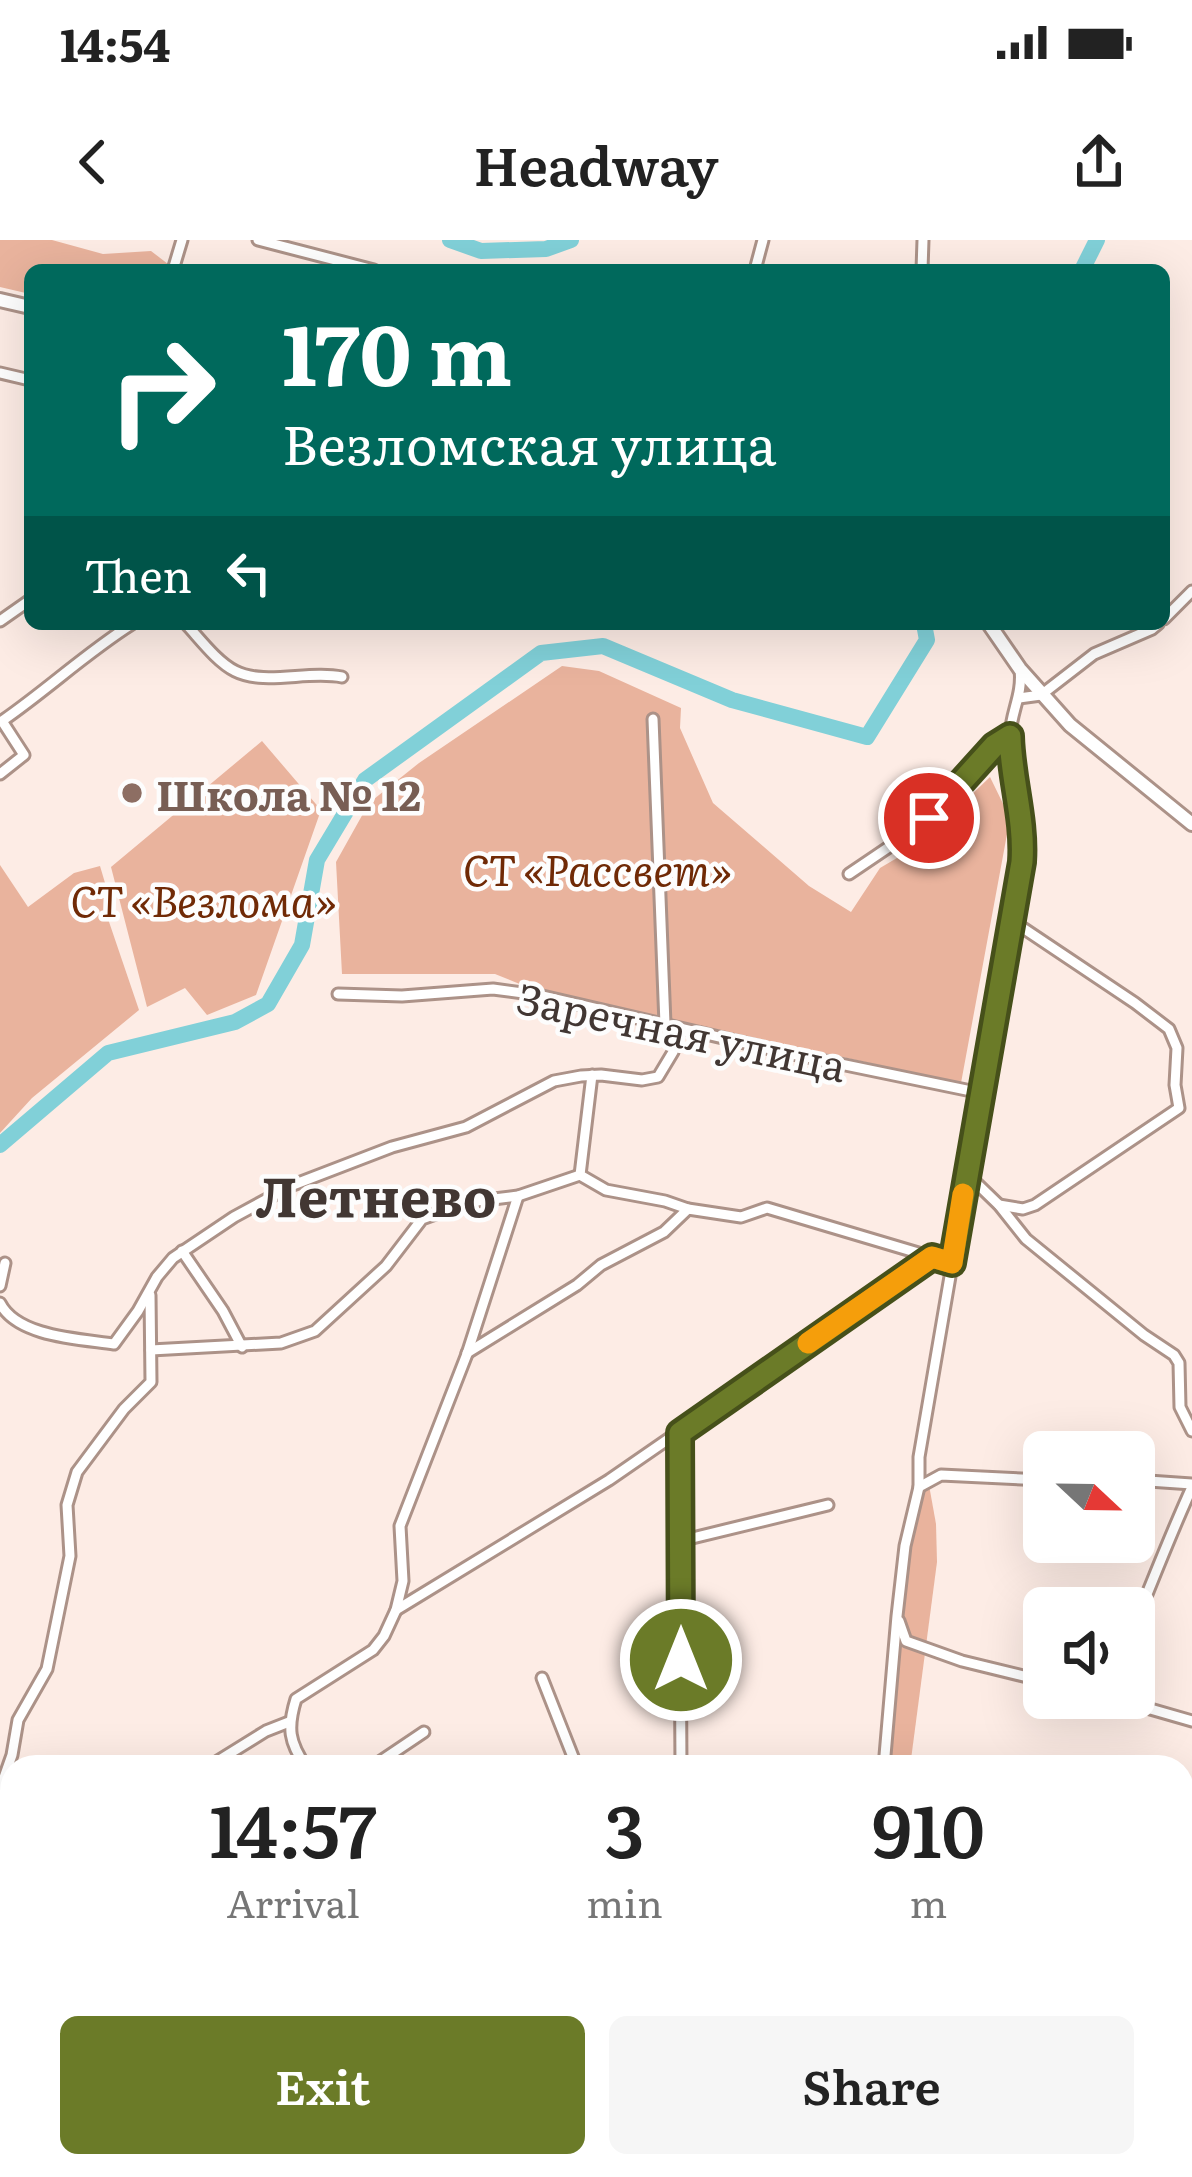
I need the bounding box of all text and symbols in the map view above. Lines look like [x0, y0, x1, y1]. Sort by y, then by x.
text: 14:54 [60, 9, 171, 76]
text: Headway [473, 122, 719, 203]
icon: back [60, 129, 126, 195]
icon: share [1066, 129, 1132, 195]
text: 170 m [282, 287, 512, 412]
icon: right [84, 312, 240, 468]
text: Везломская улица [282, 401, 777, 482]
text: Then [84, 540, 192, 607]
icon: left [216, 540, 282, 606]
place label: Школа № 12 [156, 762, 421, 824]
pin [878, 767, 980, 869]
marker: Школа № 12 [119, 780, 145, 806]
icon: arrive [896, 785, 962, 851]
park label: СТ «Рассвет» [463, 837, 731, 899]
park label: СТ «Везлома» [70, 868, 336, 930]
street label: Заречная улица [512, 965, 853, 1095]
district label: Летнево [255, 1153, 497, 1234]
north arrow [1023, 1431, 1155, 1563]
map controls [1023, 1431, 1155, 1719]
button: sound [1023, 1587, 1155, 1719]
position arrow [618, 1597, 744, 1723]
text: 14:57 [209, 1773, 377, 1880]
text: 3 [605, 1773, 644, 1880]
text: 910 [872, 1773, 985, 1880]
text: Arrival [227, 1872, 360, 1930]
text: min [586, 1872, 663, 1930]
text: m [910, 1872, 947, 1930]
button: Exit [60, 2016, 585, 2154]
button: Share [609, 2016, 1134, 2154]

